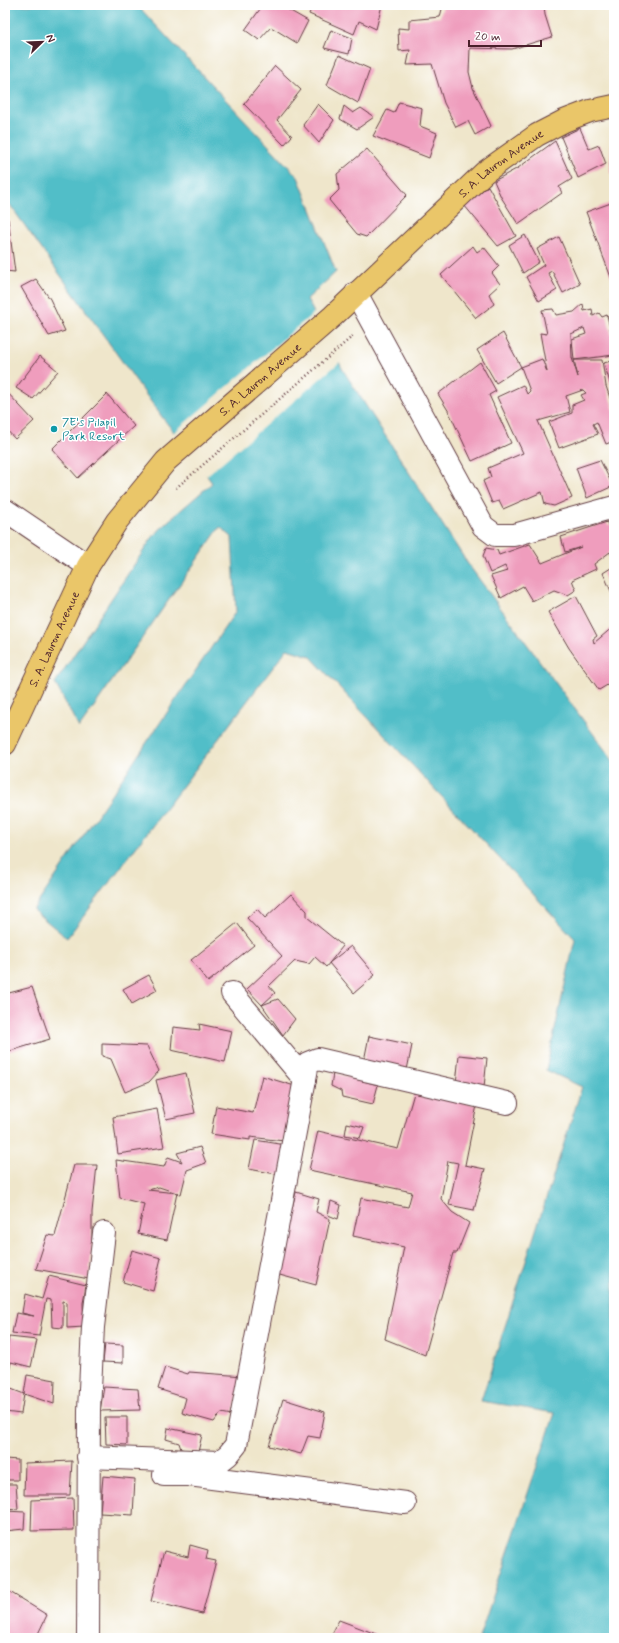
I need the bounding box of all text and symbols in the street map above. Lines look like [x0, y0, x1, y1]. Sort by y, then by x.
north arrow [22, 22, 62, 62]
scale bar [469, 22, 541, 48]
text: 20 m [475, 29, 501, 45]
text: N [42, 32, 58, 45]
street label: S. A. Lauron Avenue [456, 126, 547, 202]
street label: S. A. Lauron Avenue [216, 340, 305, 420]
place label: 7E's Pilapil Park Resort [62, 415, 125, 445]
marker: 7E's Pilapil Park Resort [49, 424, 59, 434]
street label: S. A. Lauron Avenue [26, 589, 84, 690]

